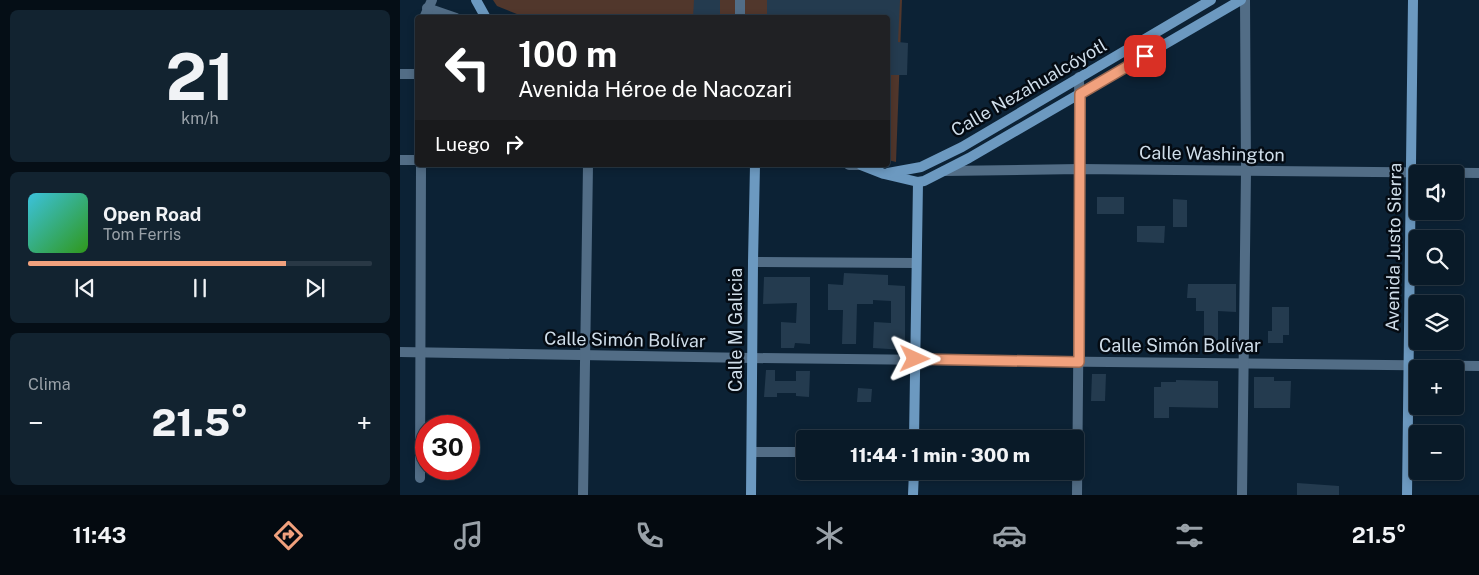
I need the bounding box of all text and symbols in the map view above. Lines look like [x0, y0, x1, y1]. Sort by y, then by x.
text: 100 m [518, 34, 617, 75]
street label: Calle Nezahualcóyotl [947, 34, 1110, 141]
icon: left [435, 35, 500, 100]
pin [1124, 35, 1166, 77]
text: 21 [165, 38, 235, 115]
icon: arrive [1131, 42, 1159, 70]
text: Avenida Héroe de Nacozari [518, 76, 792, 102]
text: km/h [181, 109, 219, 128]
icon: right [500, 130, 528, 158]
text: Luego [435, 133, 490, 155]
street label: Calle Washington [1139, 142, 1285, 165]
street label: Avenida Justo Sierra [1382, 162, 1405, 331]
map controls [1409, 165, 1464, 480]
button: sound [1409, 165, 1464, 220]
text: Open Road [103, 203, 201, 225]
text: Tom Ferris [103, 225, 181, 244]
button: search [1409, 230, 1464, 285]
street label: Calle M Galicia [725, 268, 746, 392]
icon: previous [71, 274, 99, 302]
icon: pause [186, 274, 214, 302]
icon: next [301, 274, 329, 302]
button: layers [1409, 295, 1464, 350]
street label: Calle Simón Bolívar [544, 328, 706, 351]
position arrow [888, 332, 940, 384]
street label: Calle Simón Bolívar [1099, 335, 1261, 356]
button: + [1409, 360, 1464, 415]
text: Clima [28, 375, 71, 394]
text: 21.5° [152, 400, 248, 445]
text: − [28, 406, 44, 439]
text: + [356, 406, 372, 439]
speed limit sign: 30 [415, 415, 480, 480]
button: − [1409, 425, 1464, 480]
text: 11:44 · 1 min · 300 m [850, 444, 1030, 466]
icon: directions [271, 518, 306, 553]
icon: music [451, 518, 486, 553]
icon: phone [632, 518, 667, 553]
icon: climate [812, 518, 847, 553]
icon: car [992, 518, 1027, 553]
icon: filters [1172, 518, 1207, 553]
text: 11:43 [73, 522, 126, 548]
text: 21.5° [1352, 522, 1406, 548]

